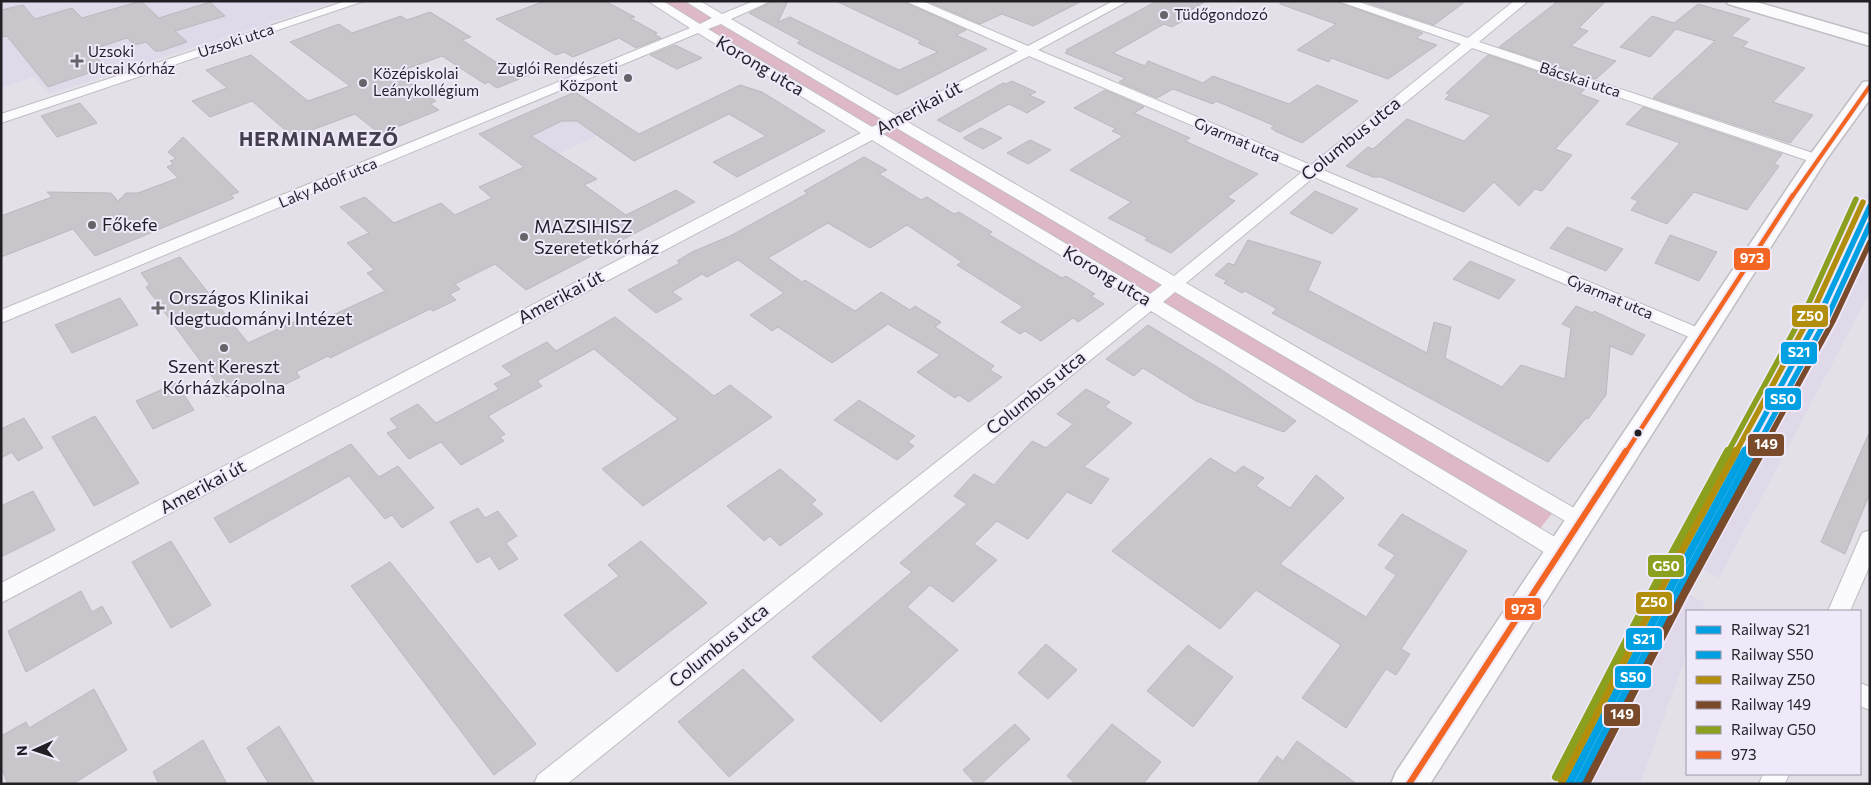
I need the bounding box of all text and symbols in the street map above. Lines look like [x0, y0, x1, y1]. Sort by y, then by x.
place label: Tüdőgondozó [1174, 5, 1268, 23]
marker: Tüdőgondozó [1158, 9, 1170, 21]
street label: Uzsoki utca [195, 19, 276, 61]
street label: Korong utca [712, 30, 809, 100]
place label: Uzsoki Utcai Kórház [88, 42, 175, 77]
marker: Uzsoki Utcai Kórház [70, 54, 84, 68]
street label: Bácskai utca [1538, 57, 1623, 101]
place label: Zuglói Rendészeti Központ [497, 59, 618, 94]
place label: Középiskolai Leánykollégium [373, 64, 479, 99]
marker: Zuglói Rendészeti Központ [622, 72, 634, 84]
street label: Amerikai út [872, 75, 965, 139]
marker: Középiskolai Leánykollégium [357, 77, 369, 89]
street label: Columbus utca [1296, 91, 1404, 185]
street label: Gyarmat utca [1192, 113, 1283, 165]
district label: HERMINAMEZŐ [239, 127, 399, 150]
street label: Laky Adolf utca [276, 153, 380, 211]
place label: Főkefe [102, 213, 158, 235]
place label: MAZSIHISZ Szeretetkórház [534, 215, 659, 258]
marker: Főkefe [86, 219, 98, 231]
marker: MAZSIHISZ Szeretetkórház [518, 231, 530, 243]
street label: Korong utca [1059, 240, 1156, 310]
line badge: 973 [1733, 247, 1771, 271]
text: 973 [1740, 249, 1764, 266]
street label: Amerikai út [514, 264, 607, 328]
street label: Gyarmat utca [1565, 270, 1656, 322]
place label: Országos Klinikai Idegtudományi Intézet [169, 286, 353, 329]
marker: Országos Klinikai Idegtudományi Intézet [151, 301, 165, 315]
line badge: Z50 [1791, 304, 1829, 328]
text: Z50 [1796, 307, 1824, 324]
line badge: S21 [1780, 341, 1818, 365]
marker: Szent Kereszt Kórházkápolna [218, 342, 230, 354]
text: S21 [1788, 343, 1810, 360]
street label: Columbus utca [981, 345, 1089, 439]
place label: Szent Kereszt Kórházkápolna [163, 355, 285, 398]
line badge: S50 [1764, 387, 1802, 411]
text: S50 [1770, 390, 1796, 407]
unlabelled marker [1633, 428, 1643, 438]
line badge: 149 [1747, 433, 1785, 457]
text: 149 [1754, 435, 1778, 452]
street label: Amerikai út [156, 454, 249, 518]
line badge: G50 [1647, 554, 1685, 578]
text: G50 [1652, 557, 1680, 574]
line badge: Z50 [1635, 591, 1673, 615]
text: Z50 [1640, 593, 1668, 610]
line badge: 973 [1504, 597, 1542, 621]
street label: Columbus utca [664, 598, 772, 692]
text: 973 [1511, 600, 1535, 617]
legend [1686, 610, 1861, 775]
text: Railway S21 [1731, 620, 1810, 638]
line badge: S21 [1625, 627, 1663, 651]
text: S21 [1633, 630, 1655, 647]
text: Railway S50 [1731, 645, 1814, 663]
line badge: S50 [1614, 665, 1652, 689]
text: S50 [1620, 668, 1646, 685]
text: Railway Z50 [1731, 670, 1815, 688]
text: Railway 149 [1731, 695, 1811, 713]
line badge: 149 [1603, 703, 1641, 727]
text: 149 [1610, 705, 1634, 722]
text: Railway G50 [1731, 720, 1816, 738]
north arrow [10, 725, 60, 775]
text: N [13, 745, 30, 756]
text: 973 [1731, 745, 1757, 763]

